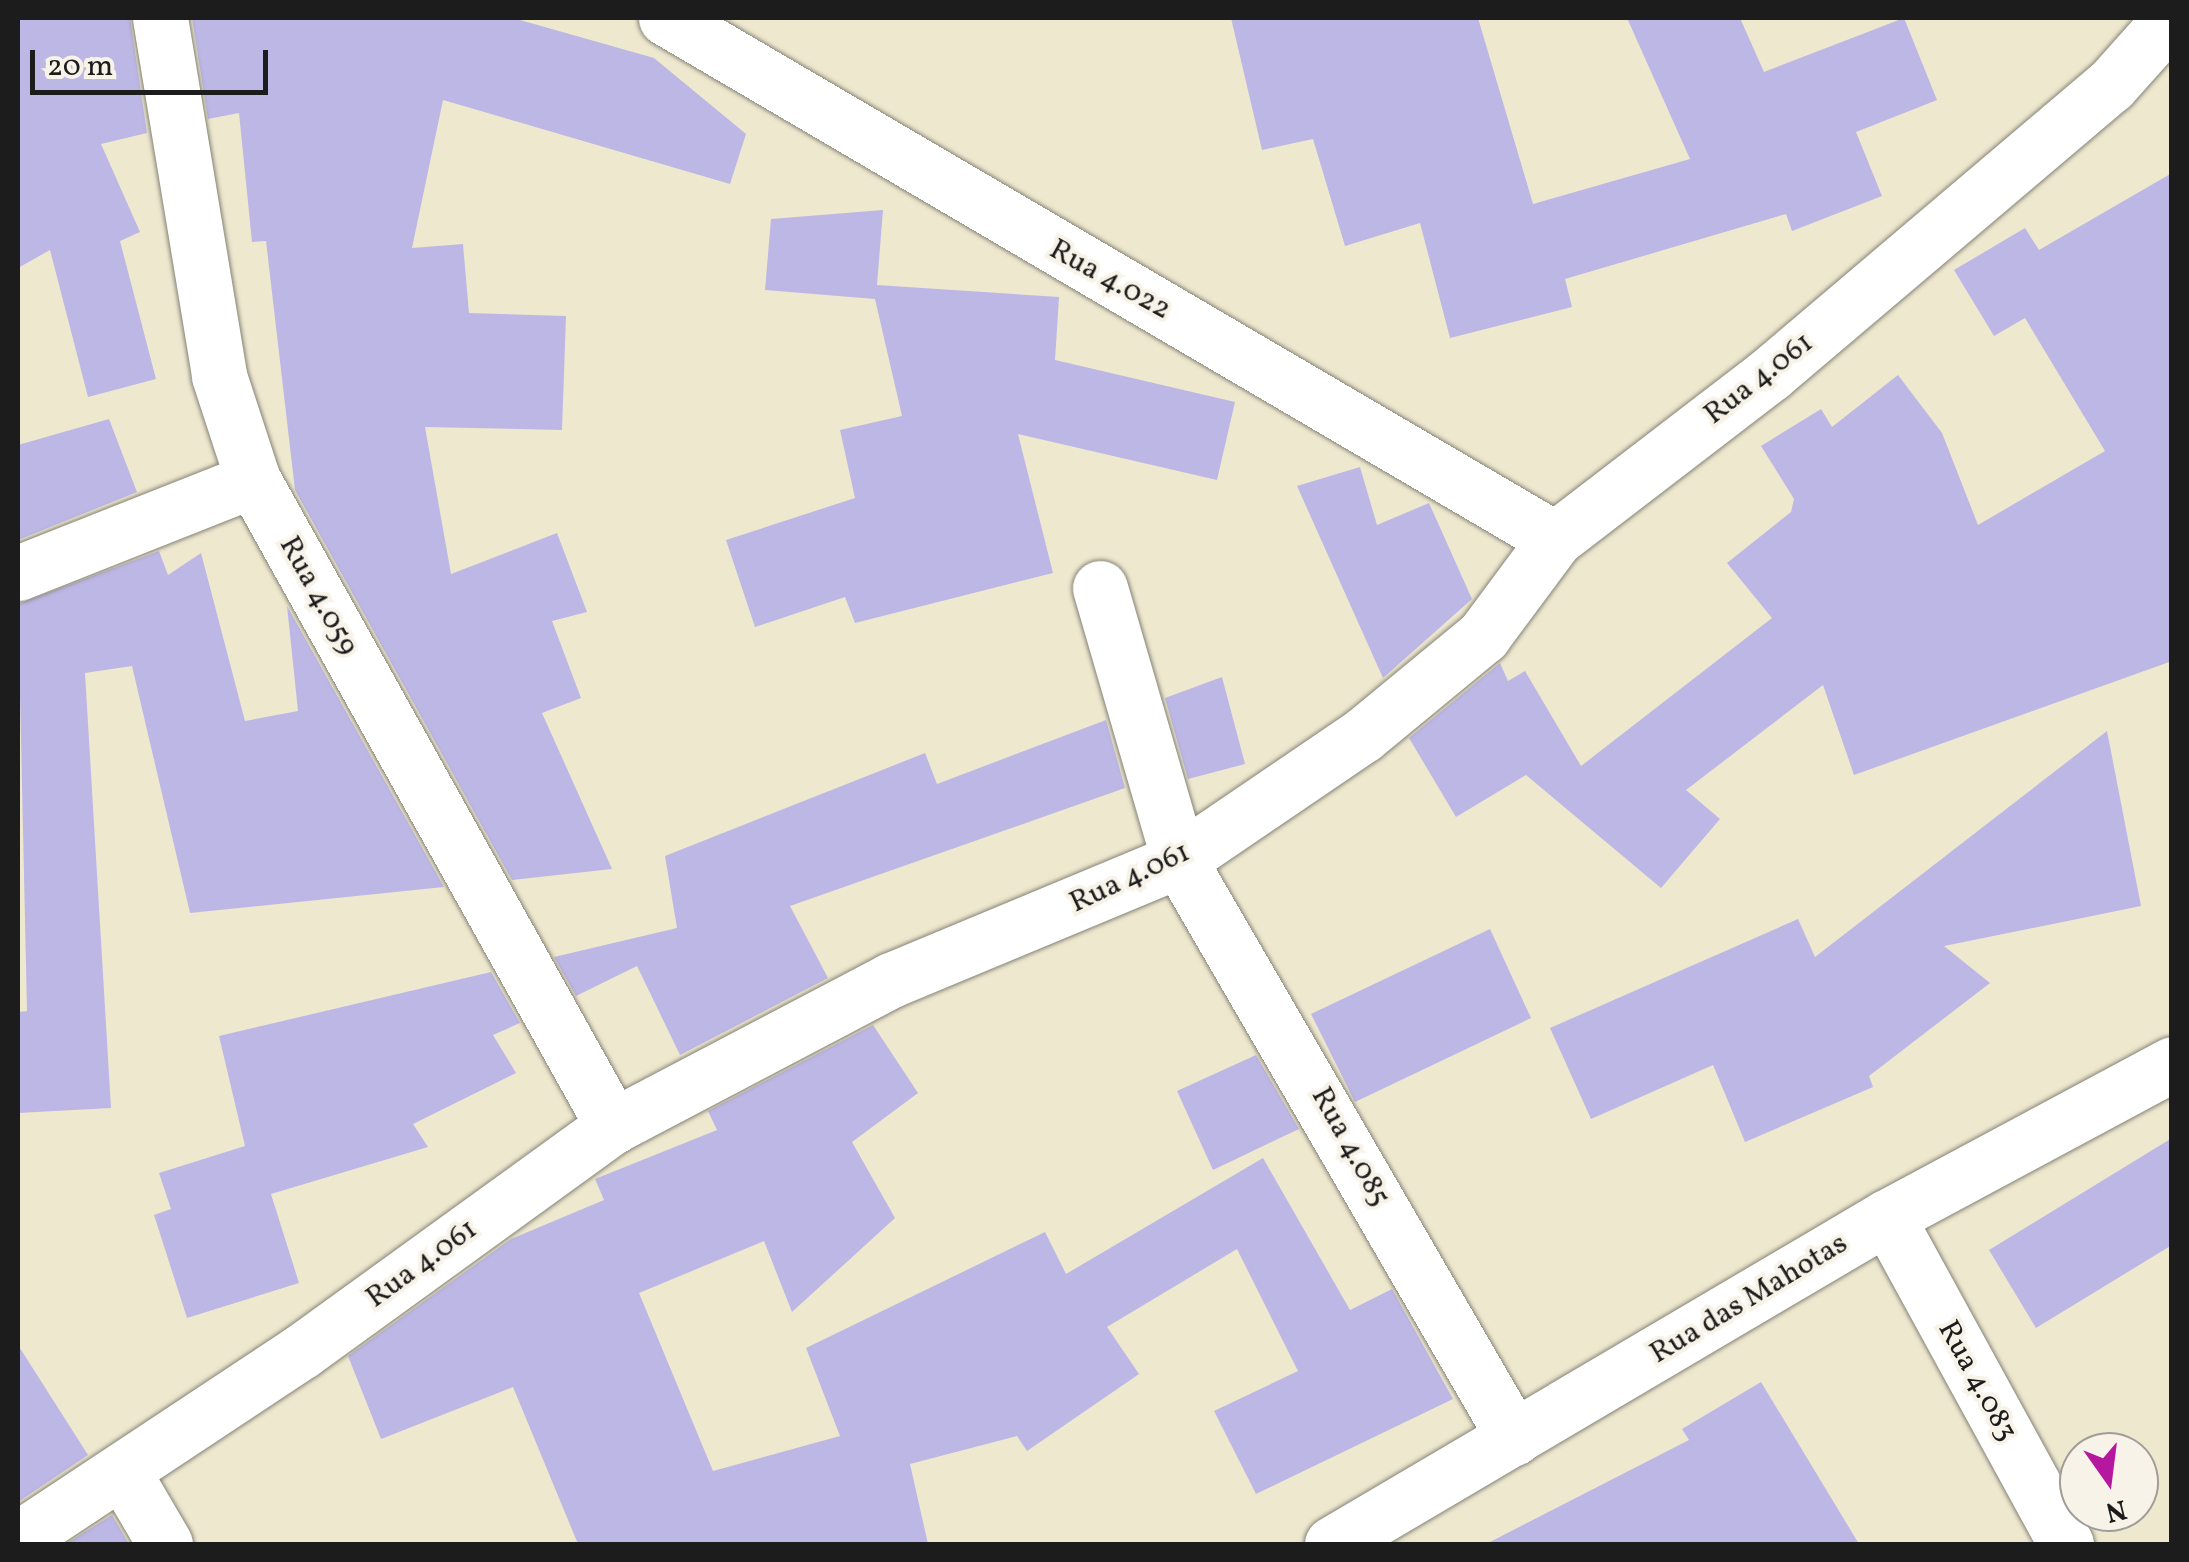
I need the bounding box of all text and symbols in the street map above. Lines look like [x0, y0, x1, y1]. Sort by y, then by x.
scale bar [35, 30, 272, 92]
text: 20 m [47, 46, 113, 88]
street label: Rua 4.022 [1043, 232, 1177, 328]
street label: Rua 4.061 [1697, 325, 1821, 433]
street label: Rua 4.059 [271, 530, 365, 662]
street label: Rua 4.061 [1064, 835, 1196, 921]
street label: Rua 4.085 [1303, 1081, 1397, 1213]
street label: Rua 4.061 [359, 1212, 485, 1316]
street label: Rua das Mahotas [1644, 1226, 1854, 1372]
street label: Rua 4.083 [1929, 1315, 2025, 1447]
north arrow [2059, 1432, 2159, 1532]
text: N [2101, 1488, 2130, 1531]

